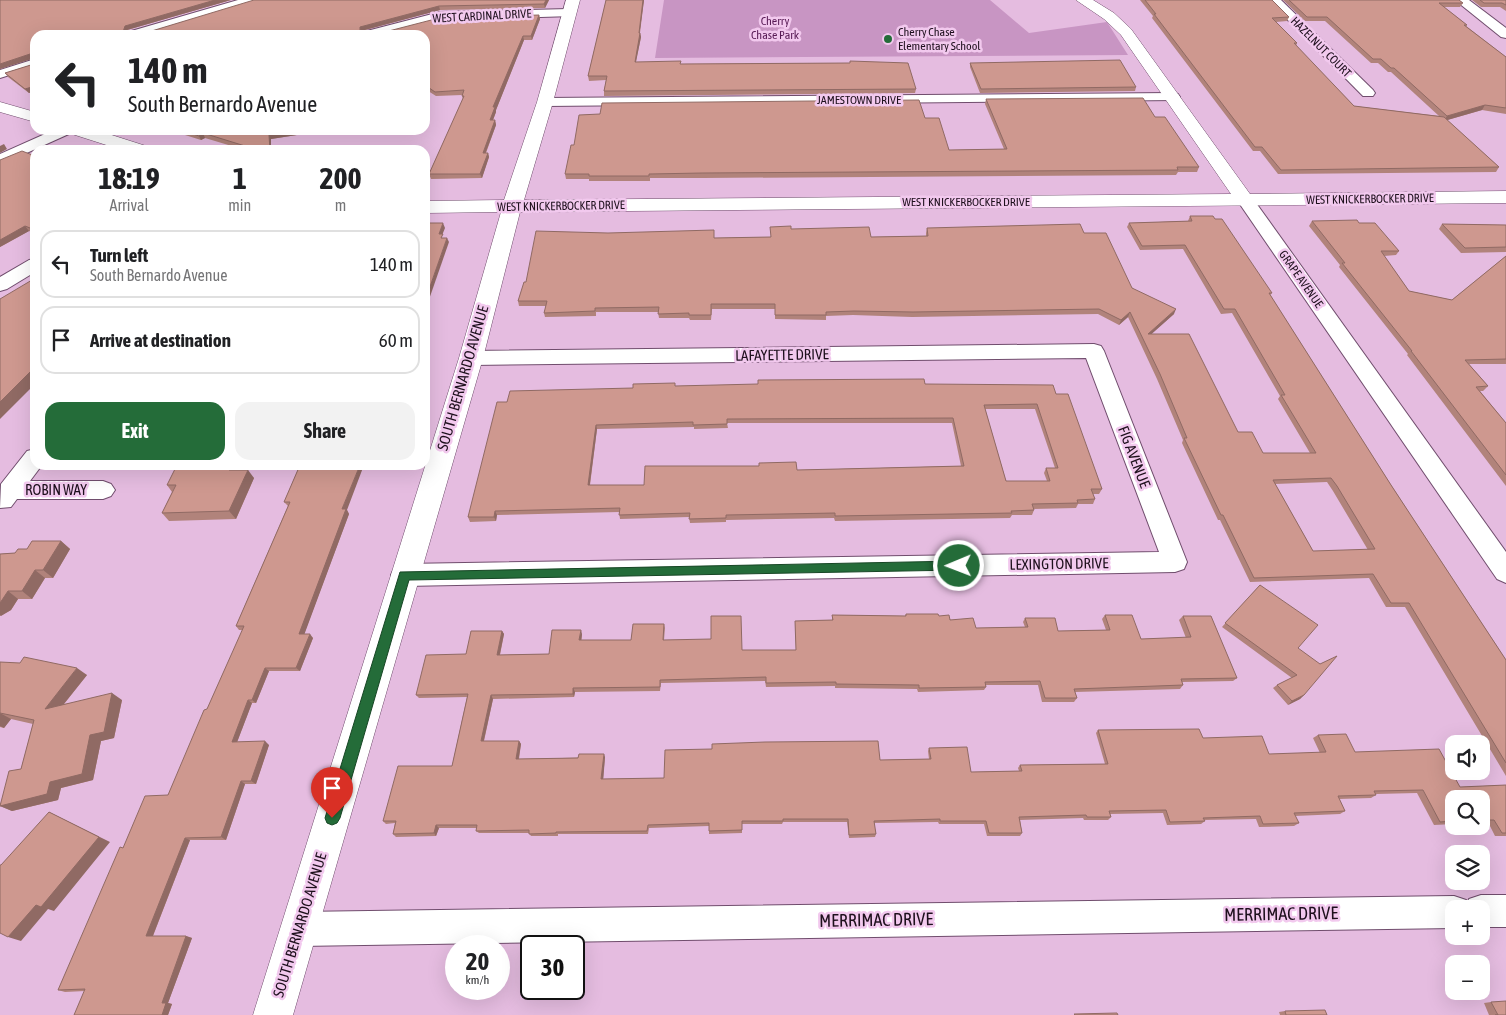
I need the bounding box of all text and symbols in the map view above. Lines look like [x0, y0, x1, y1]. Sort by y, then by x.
street label: WEST CARDINAL DRIVE [432, 6, 532, 26]
park label: Cherry Chase Park [751, 14, 800, 42]
street label: HAZELNUT COURT [1288, 14, 1355, 81]
place label: Cherry Chase Elementary School [898, 25, 981, 53]
marker: Cherry Chase Elementary School [882, 33, 894, 45]
icon: left [45, 50, 110, 115]
text: 140 m [128, 50, 207, 90]
text: South Bernardo Avenue [128, 91, 317, 117]
street label: JAMESTOWN DRIVE [817, 93, 901, 107]
text: 18:19 [98, 161, 160, 195]
text: 1 [233, 161, 247, 195]
text: 200 [319, 161, 362, 195]
street label: WEST KNICKERBOCKER DRIVE [1306, 191, 1434, 207]
street label: WEST KNICKERBOCKER DRIVE [902, 195, 1030, 209]
text: Arrival [110, 196, 149, 214]
text: min [228, 196, 251, 214]
text: m [335, 196, 346, 214]
street label: WEST KNICKERBOCKER DRIVE [497, 198, 625, 214]
text: Turn left [90, 244, 148, 266]
street label: GRAPE AVENUE [1276, 248, 1326, 310]
icon: left [47, 250, 75, 278]
text: 140 m [370, 253, 413, 275]
text: South Bernardo Avenue [90, 266, 228, 284]
street label: SOUTH BERNARDO AVENUE [434, 303, 492, 452]
icon: arrive [47, 326, 75, 354]
text: Arrive at destination [90, 329, 231, 351]
text: 60 m [379, 329, 413, 351]
street label: LAFAYETTE DRIVE [735, 345, 830, 364]
button: Exit [45, 402, 225, 460]
button: Share [235, 402, 415, 460]
street label: FIG AVENUE [1115, 424, 1154, 491]
street label: ROBIN WAY [25, 481, 87, 498]
position arrow [932, 539, 984, 591]
street label: LEXINGTON DRIVE [1009, 554, 1109, 573]
map controls [1445, 735, 1490, 1000]
button: sound [1445, 735, 1490, 780]
pin [311, 767, 353, 818]
icon: arrive [318, 774, 346, 802]
button: search [1445, 790, 1490, 835]
button: layers [1445, 845, 1490, 890]
street label: SOUTH BERNARDO AVENUE [269, 850, 330, 999]
button: + [1445, 900, 1490, 945]
street label: MERRIMAC DRIVE [1224, 902, 1338, 925]
street label: MERRIMAC DRIVE [819, 908, 933, 931]
speed limit sign: 30 [520, 935, 585, 1000]
text: 20 [466, 947, 489, 975]
button: − [1445, 955, 1490, 1000]
text: km/h [466, 973, 489, 987]

